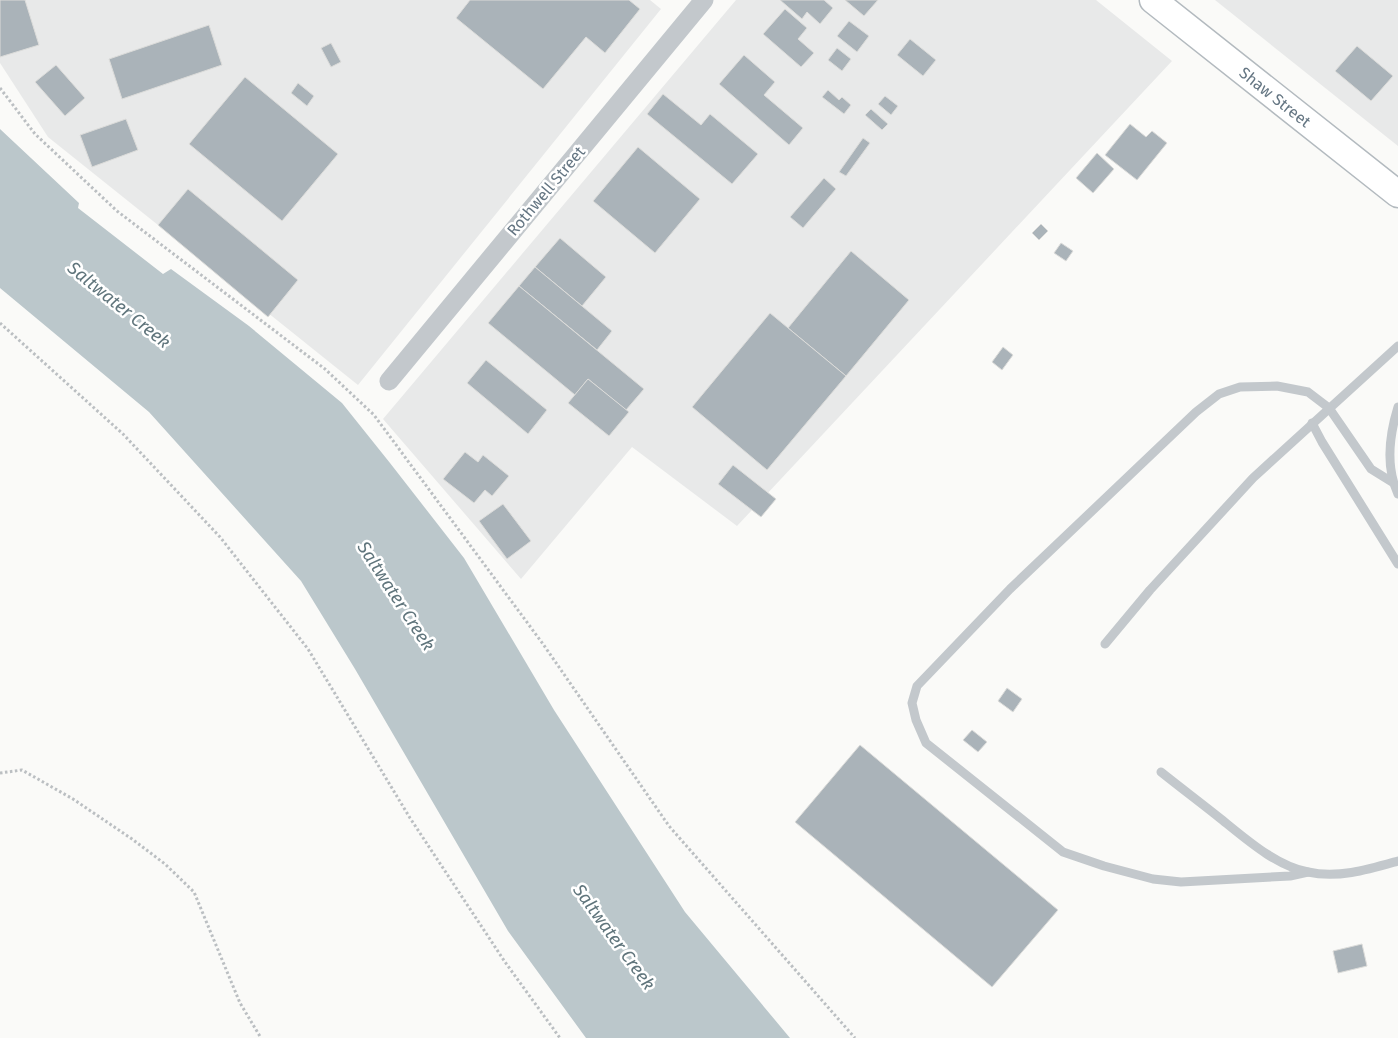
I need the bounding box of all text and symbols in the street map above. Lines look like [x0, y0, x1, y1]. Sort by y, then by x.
street label: Shaw Street [1236, 63, 1315, 131]
street label: Rothwell Street [503, 142, 589, 240]
water label: Saltwater Creek [62, 256, 175, 353]
water label: Saltwater Creek [352, 536, 440, 655]
water label: Saltwater Creek [568, 879, 660, 994]

